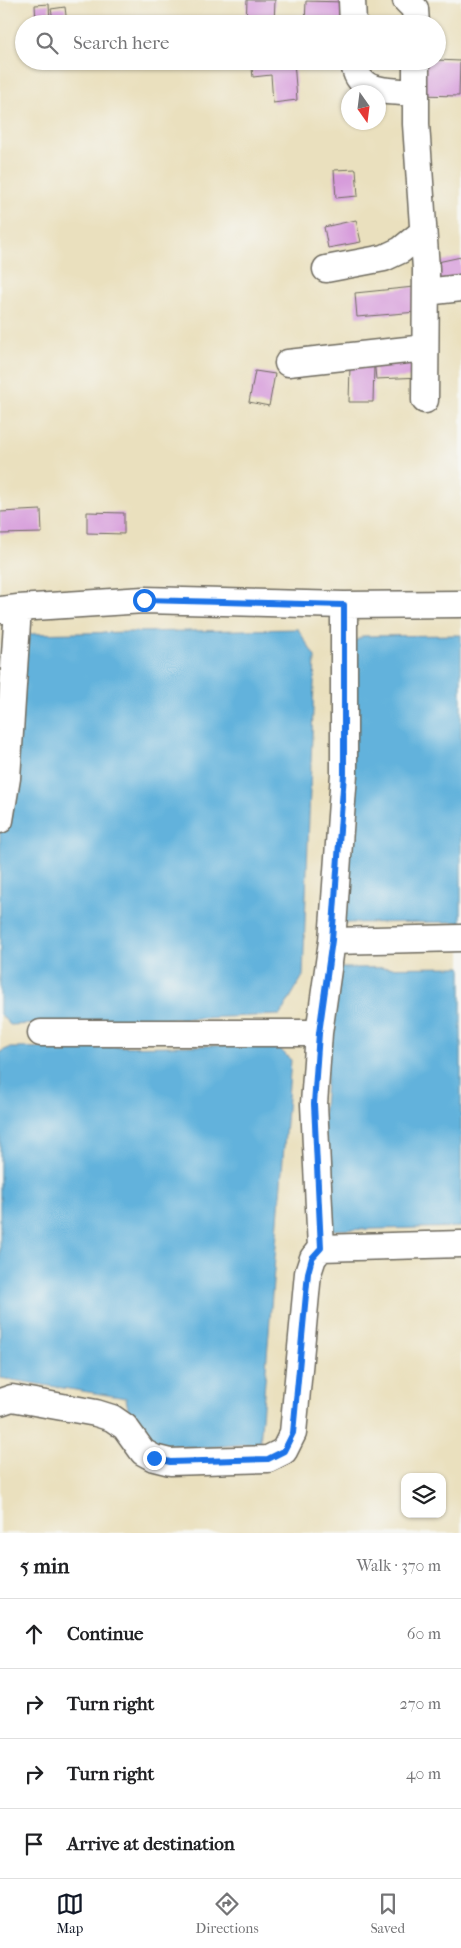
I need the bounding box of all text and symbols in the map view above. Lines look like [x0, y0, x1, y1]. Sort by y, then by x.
search box [15, 15, 446, 70]
icon: search [33, 29, 61, 57]
text: Search here [73, 32, 169, 54]
north arrow [341, 85, 386, 130]
route start [133, 589, 156, 612]
route end [143, 1447, 166, 1470]
map controls [401, 1473, 446, 1518]
button: layers [401, 1473, 446, 1518]
text: 5 min [20, 1554, 69, 1578]
text: Walk · 370 m [356, 1556, 441, 1575]
icon: ahead [20, 1620, 48, 1648]
text: Continue [67, 1623, 143, 1645]
text: 60 m [407, 1624, 441, 1643]
icon: right [20, 1690, 48, 1718]
text: Turn right [67, 1693, 154, 1715]
text: 270 m [400, 1694, 441, 1713]
icon: right [20, 1760, 48, 1788]
text: Turn right [67, 1763, 154, 1785]
text: 40 m [406, 1764, 441, 1783]
icon: arrive [20, 1830, 48, 1858]
text: Arrive at destination [67, 1833, 235, 1855]
tab: Map [56, 1890, 84, 1937]
tab: Directions [196, 1890, 259, 1937]
tab: Saved [370, 1890, 405, 1937]

